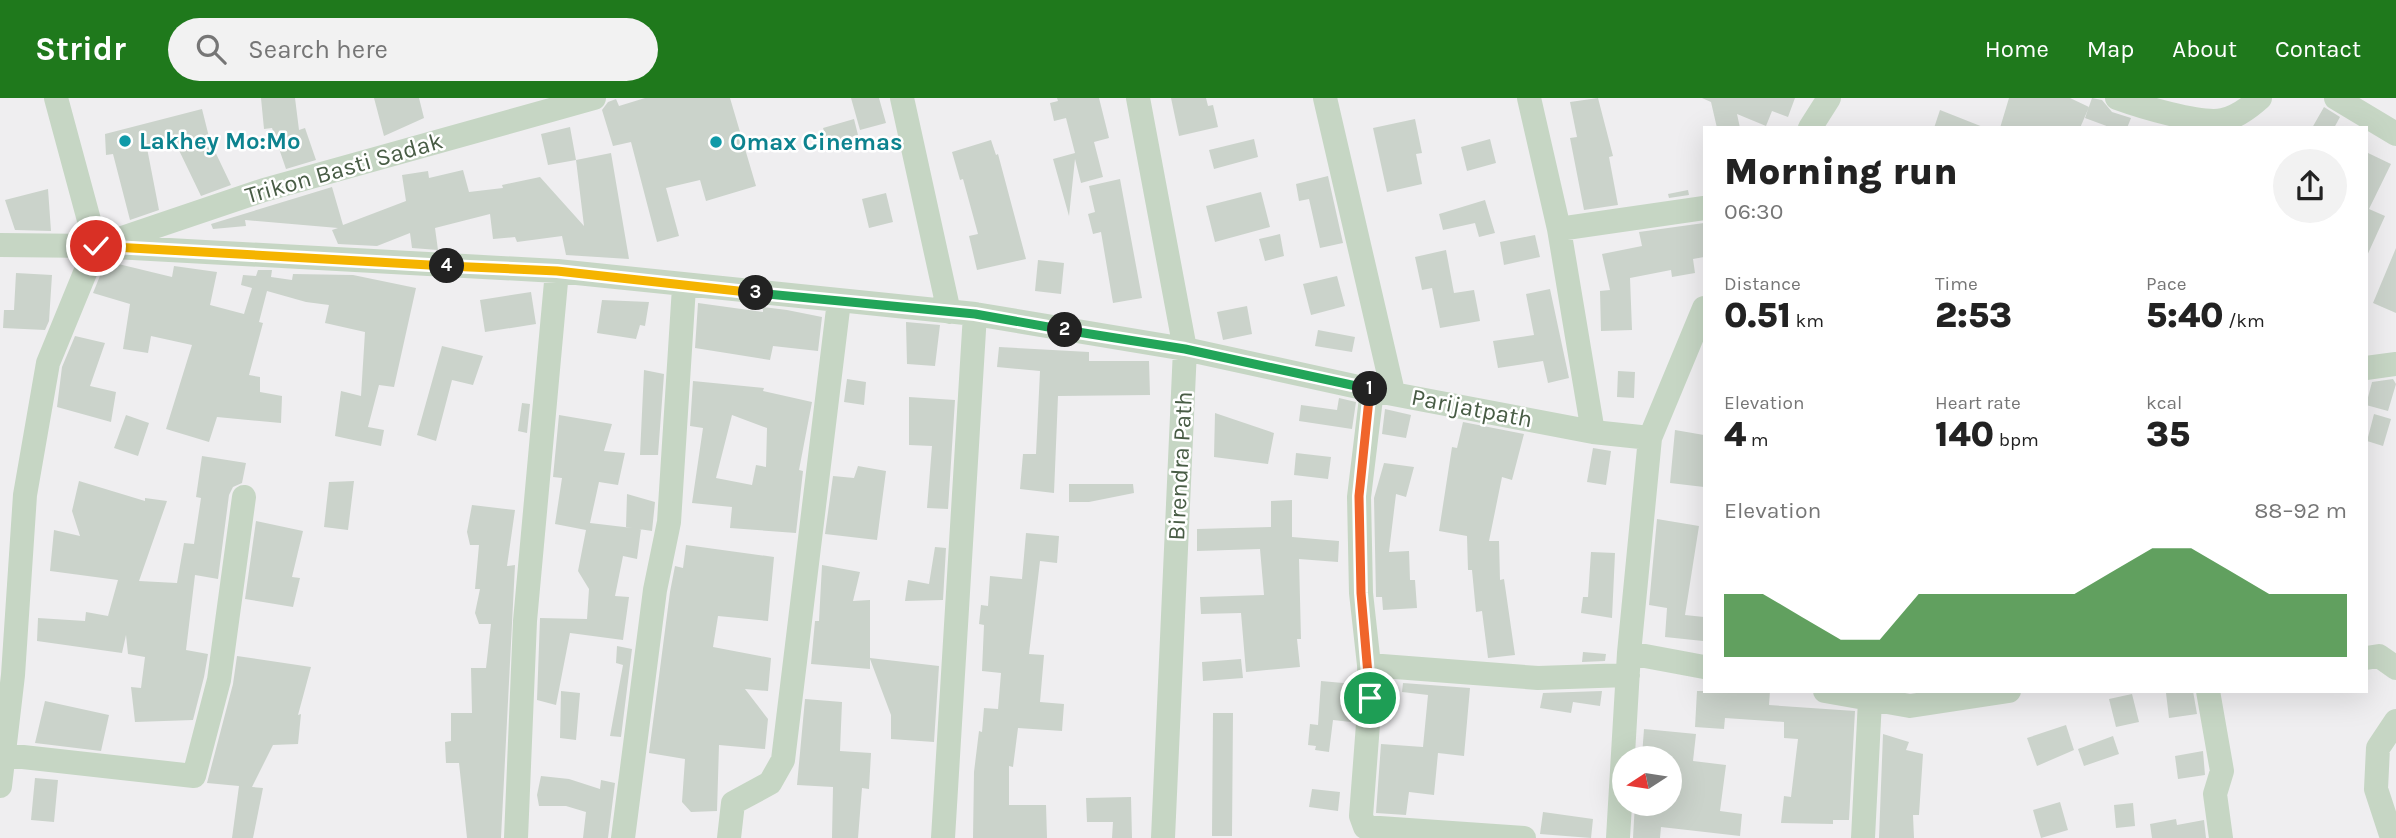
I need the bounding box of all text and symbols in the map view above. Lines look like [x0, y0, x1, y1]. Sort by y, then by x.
search box [168, 18, 658, 81]
text: Stridr [35, 30, 126, 68]
icon: search [192, 30, 230, 68]
text: Search here [248, 34, 388, 65]
text: Home [1985, 35, 2049, 63]
text: Map [2087, 35, 2134, 63]
text: About [2172, 35, 2237, 63]
text: Contact [2275, 35, 2361, 63]
street label: Trikon Basti Sadak [242, 126, 446, 210]
place label: Lakhey Mo:Mo [139, 127, 301, 155]
place label: Omax Cinemas [730, 128, 903, 156]
marker: Lakhey Mo:Mo [117, 133, 133, 149]
marker: Omax Cinemas [708, 134, 724, 150]
text: Morning run [1724, 149, 1958, 194]
button: share [2273, 149, 2347, 223]
text: 06:30 [1724, 198, 1783, 225]
pin [66, 216, 126, 276]
icon: check [77, 227, 115, 265]
pin: 4 [430, 248, 464, 284]
text: 4 [441, 254, 452, 276]
text: Distance [1724, 273, 1801, 295]
text: Time [1935, 273, 1978, 295]
text: Pace [2146, 273, 2187, 295]
pin: 3 [738, 276, 774, 310]
text: 3 [750, 281, 761, 303]
text: 0.51 [1724, 295, 1791, 336]
text: 2:53 [1935, 295, 2012, 336]
text: 5:40 [2146, 295, 2224, 336]
text: km [1791, 310, 1824, 332]
text: /km [2224, 310, 2265, 332]
pin: 2 [1048, 313, 1082, 348]
text: 2 [1059, 318, 1070, 340]
pin: 1 [1352, 372, 1388, 406]
text: 1 [1366, 377, 1373, 399]
street label: Parijatpath [1409, 383, 1535, 433]
street label: Birendra Path [1162, 391, 1198, 541]
text: Elevation [1724, 392, 1804, 414]
text: Heart rate [1935, 392, 2021, 414]
text: kcal [2146, 392, 2182, 414]
text: 4 [1724, 414, 1746, 455]
text: 140 [1935, 414, 1994, 455]
text: 35 [2146, 414, 2190, 455]
text: m [1746, 429, 1768, 451]
text: bpm [1994, 429, 2039, 451]
text: Elevation [1724, 497, 1821, 524]
text: 88–92 m [2254, 497, 2347, 524]
pin [1340, 668, 1400, 728]
icon: arrive [1351, 679, 1389, 717]
north arrow [1612, 746, 1682, 816]
map controls [1612, 746, 1682, 816]

